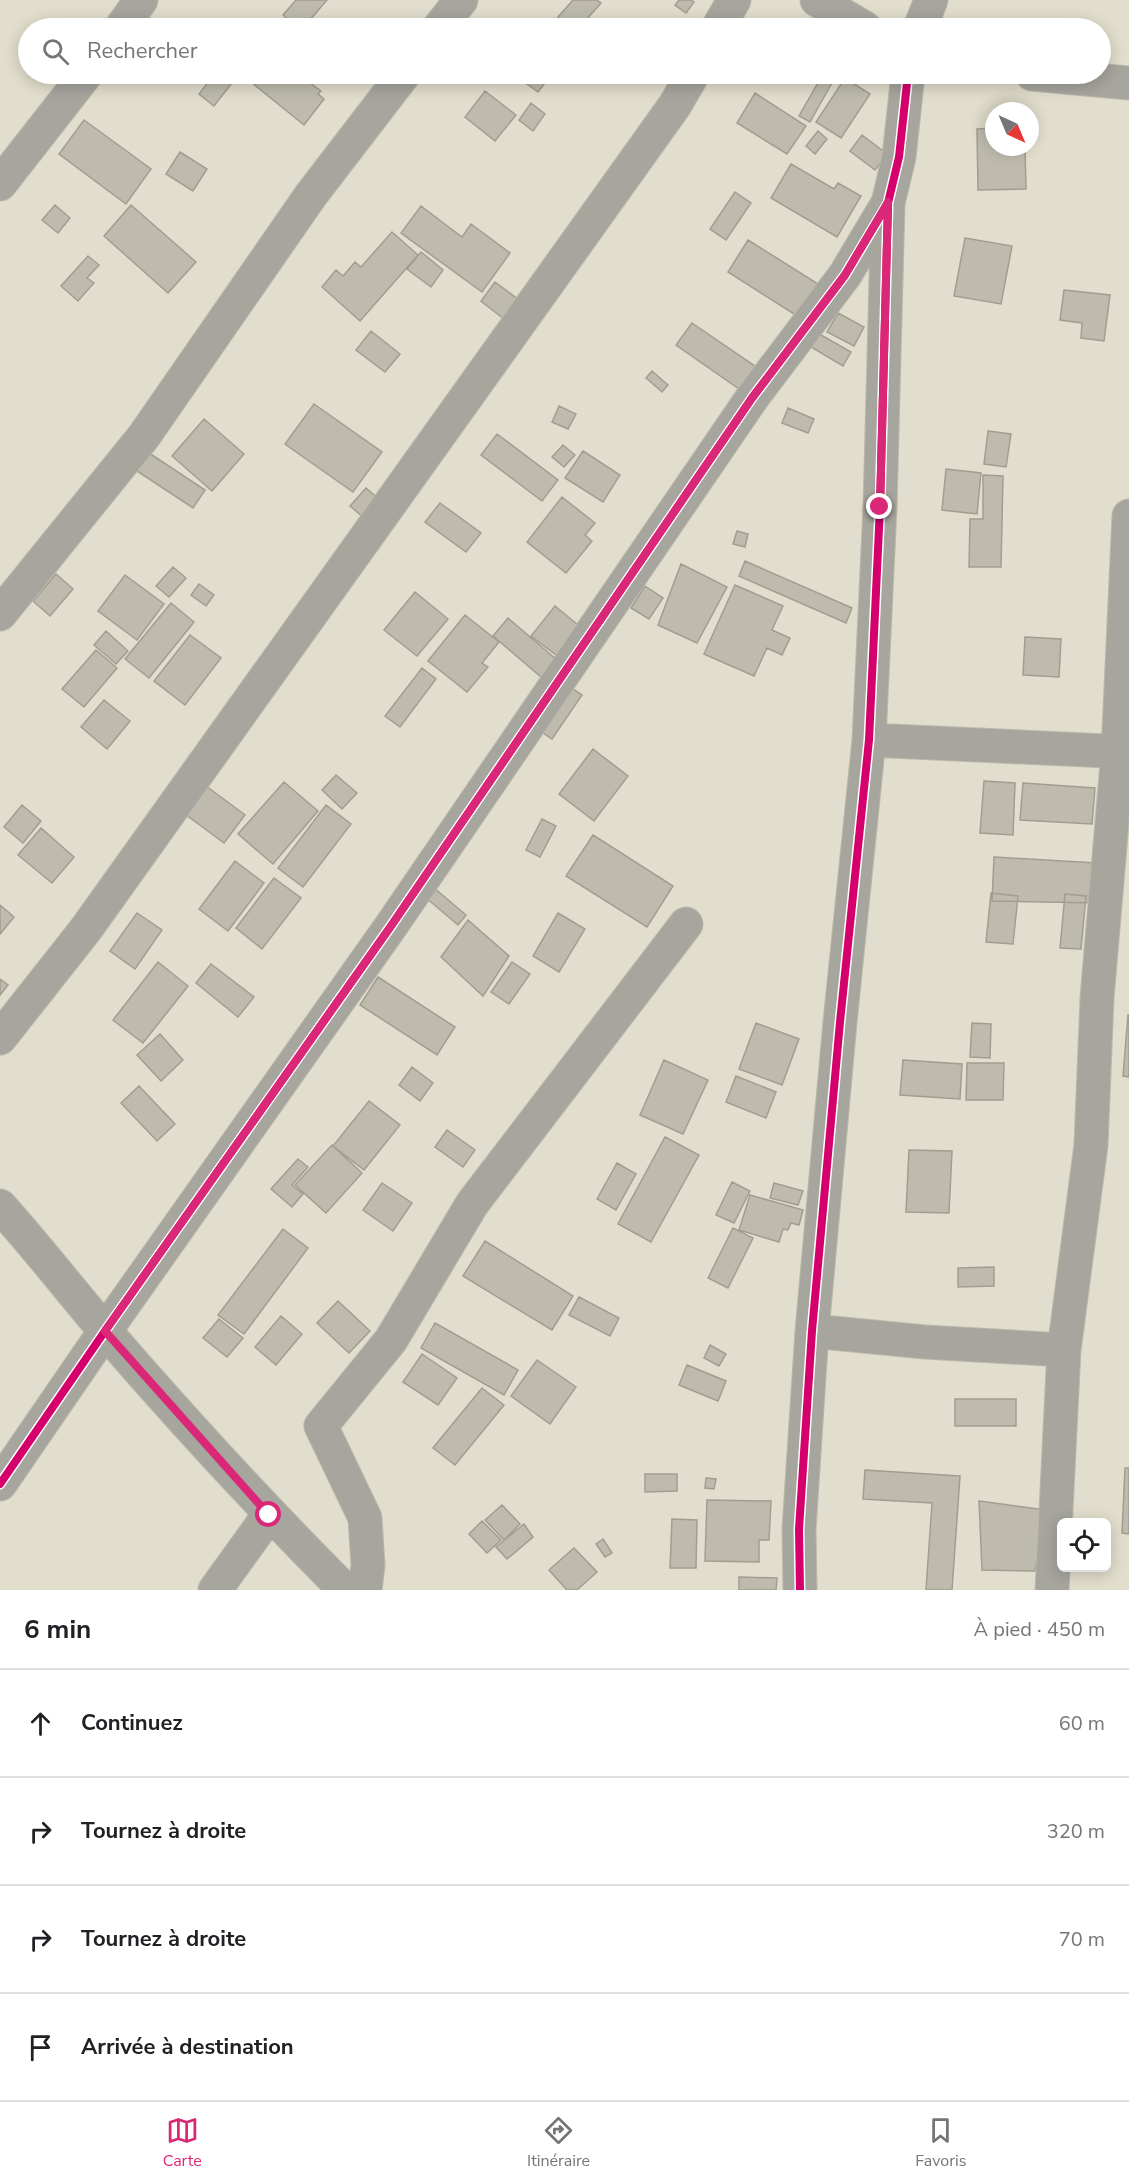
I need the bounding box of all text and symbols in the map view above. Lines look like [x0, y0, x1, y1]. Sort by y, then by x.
search box [18, 18, 1111, 84]
icon: search [39, 35, 72, 68]
text: Rechercher [87, 36, 198, 66]
north arrow [985, 102, 1039, 156]
route end [866, 493, 892, 519]
route start [255, 1501, 281, 1527]
map controls [1057, 1518, 1111, 1572]
button: locate [1057, 1518, 1111, 1572]
text: 6 min [24, 1612, 91, 1647]
text: À pied · 450 m [974, 1616, 1105, 1643]
icon: ahead [24, 1707, 57, 1740]
text: Continuez [81, 1708, 183, 1738]
text: 60 m [1059, 1710, 1105, 1737]
icon: right [24, 1815, 57, 1848]
text: Tournez à droite [81, 1816, 246, 1846]
text: 320 m [1047, 1818, 1105, 1845]
icon: right [24, 1923, 57, 1956]
text: Tournez à droite [81, 1924, 246, 1954]
text: 70 m [1059, 1926, 1105, 1953]
icon: arrive [24, 2031, 57, 2064]
text: Arrivée à destination [81, 2032, 294, 2062]
tab: Carte [163, 2114, 202, 2172]
tab: Itinéraire [527, 2114, 590, 2172]
tab: Favoris [915, 2114, 966, 2172]

